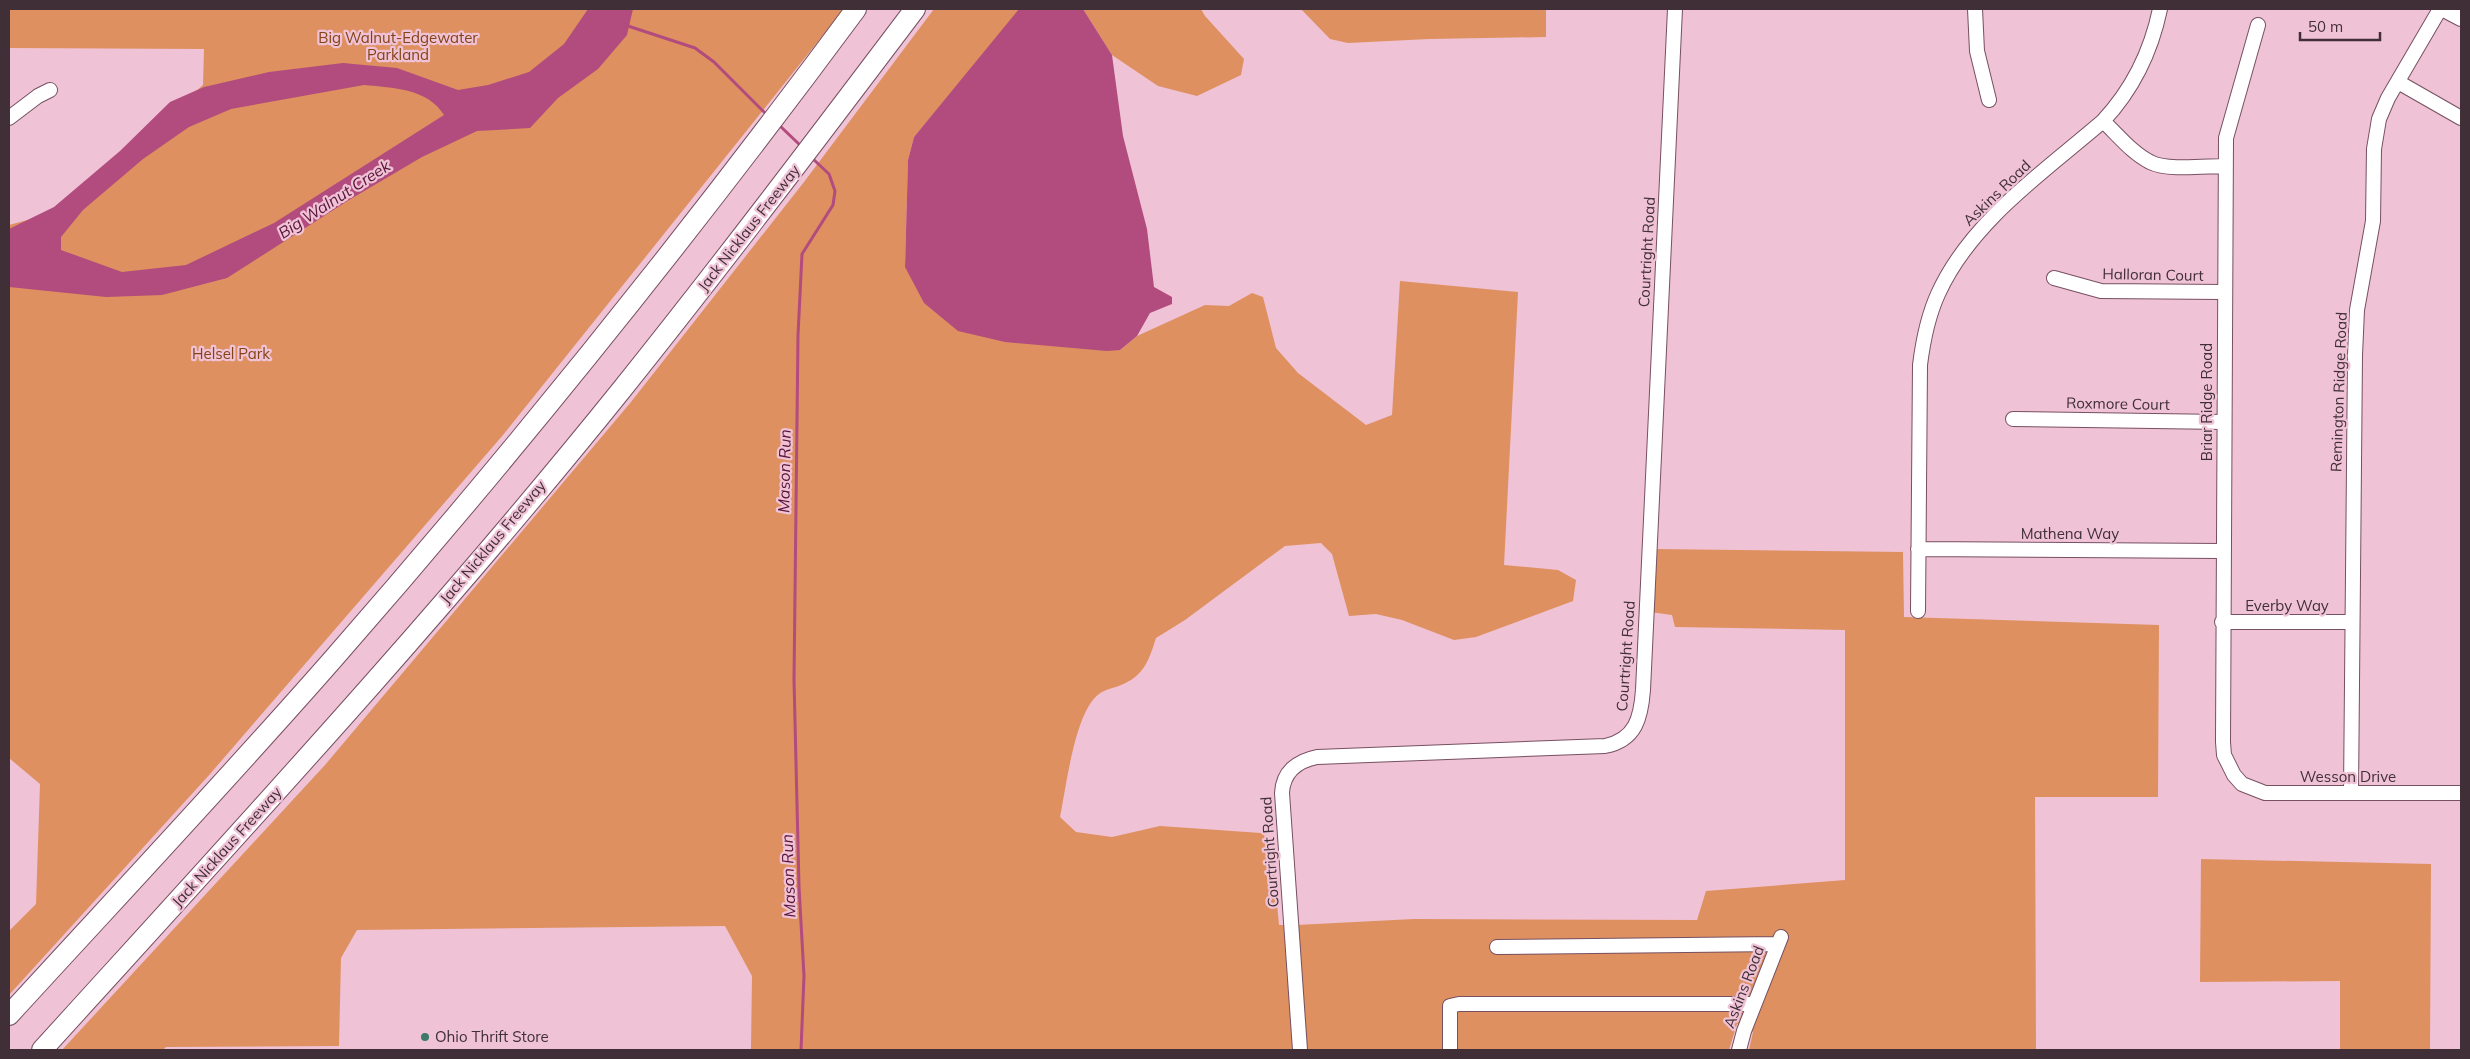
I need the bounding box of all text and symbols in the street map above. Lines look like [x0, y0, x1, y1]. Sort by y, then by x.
scale bar [2300, 10, 2380, 42]
text: 50 m [2308, 17, 2343, 36]
park label: Big Walnut-Edgewater Parkland [318, 28, 478, 64]
water label: Big Walnut Creek [274, 155, 394, 243]
street label: Askins Road [1959, 156, 2034, 230]
street label: Jack Nicklaus Freeway [693, 161, 804, 295]
street label: Courtright Road [1634, 196, 1659, 308]
street label: Halloran Court [2102, 264, 2204, 285]
street label: Remington Ridge Road [2326, 312, 2351, 472]
street label: Briar Ridge Road [2197, 343, 2216, 461]
park label: Helsel Park [192, 344, 270, 363]
street label: Roxmore Court [2066, 393, 2170, 414]
water label: Mason Run [773, 429, 795, 513]
street label: Jack Nicklaus Freeway [435, 476, 550, 607]
street label: Mathena Way [2021, 524, 2119, 543]
street label: Everby Way [2245, 596, 2329, 615]
street label: Courtright Road [1612, 600, 1639, 712]
street label: Wesson Drive [2300, 767, 2396, 786]
street label: Jack Nicklaus Freeway [168, 783, 286, 911]
street label: Courtright Road [1256, 796, 1283, 908]
water label: Mason Run [777, 834, 799, 918]
street label: Askins Road [1719, 943, 1768, 1031]
place label: Ohio Thrift Store [435, 1027, 549, 1046]
marker: Ohio Thrift Store [419, 1031, 431, 1043]

